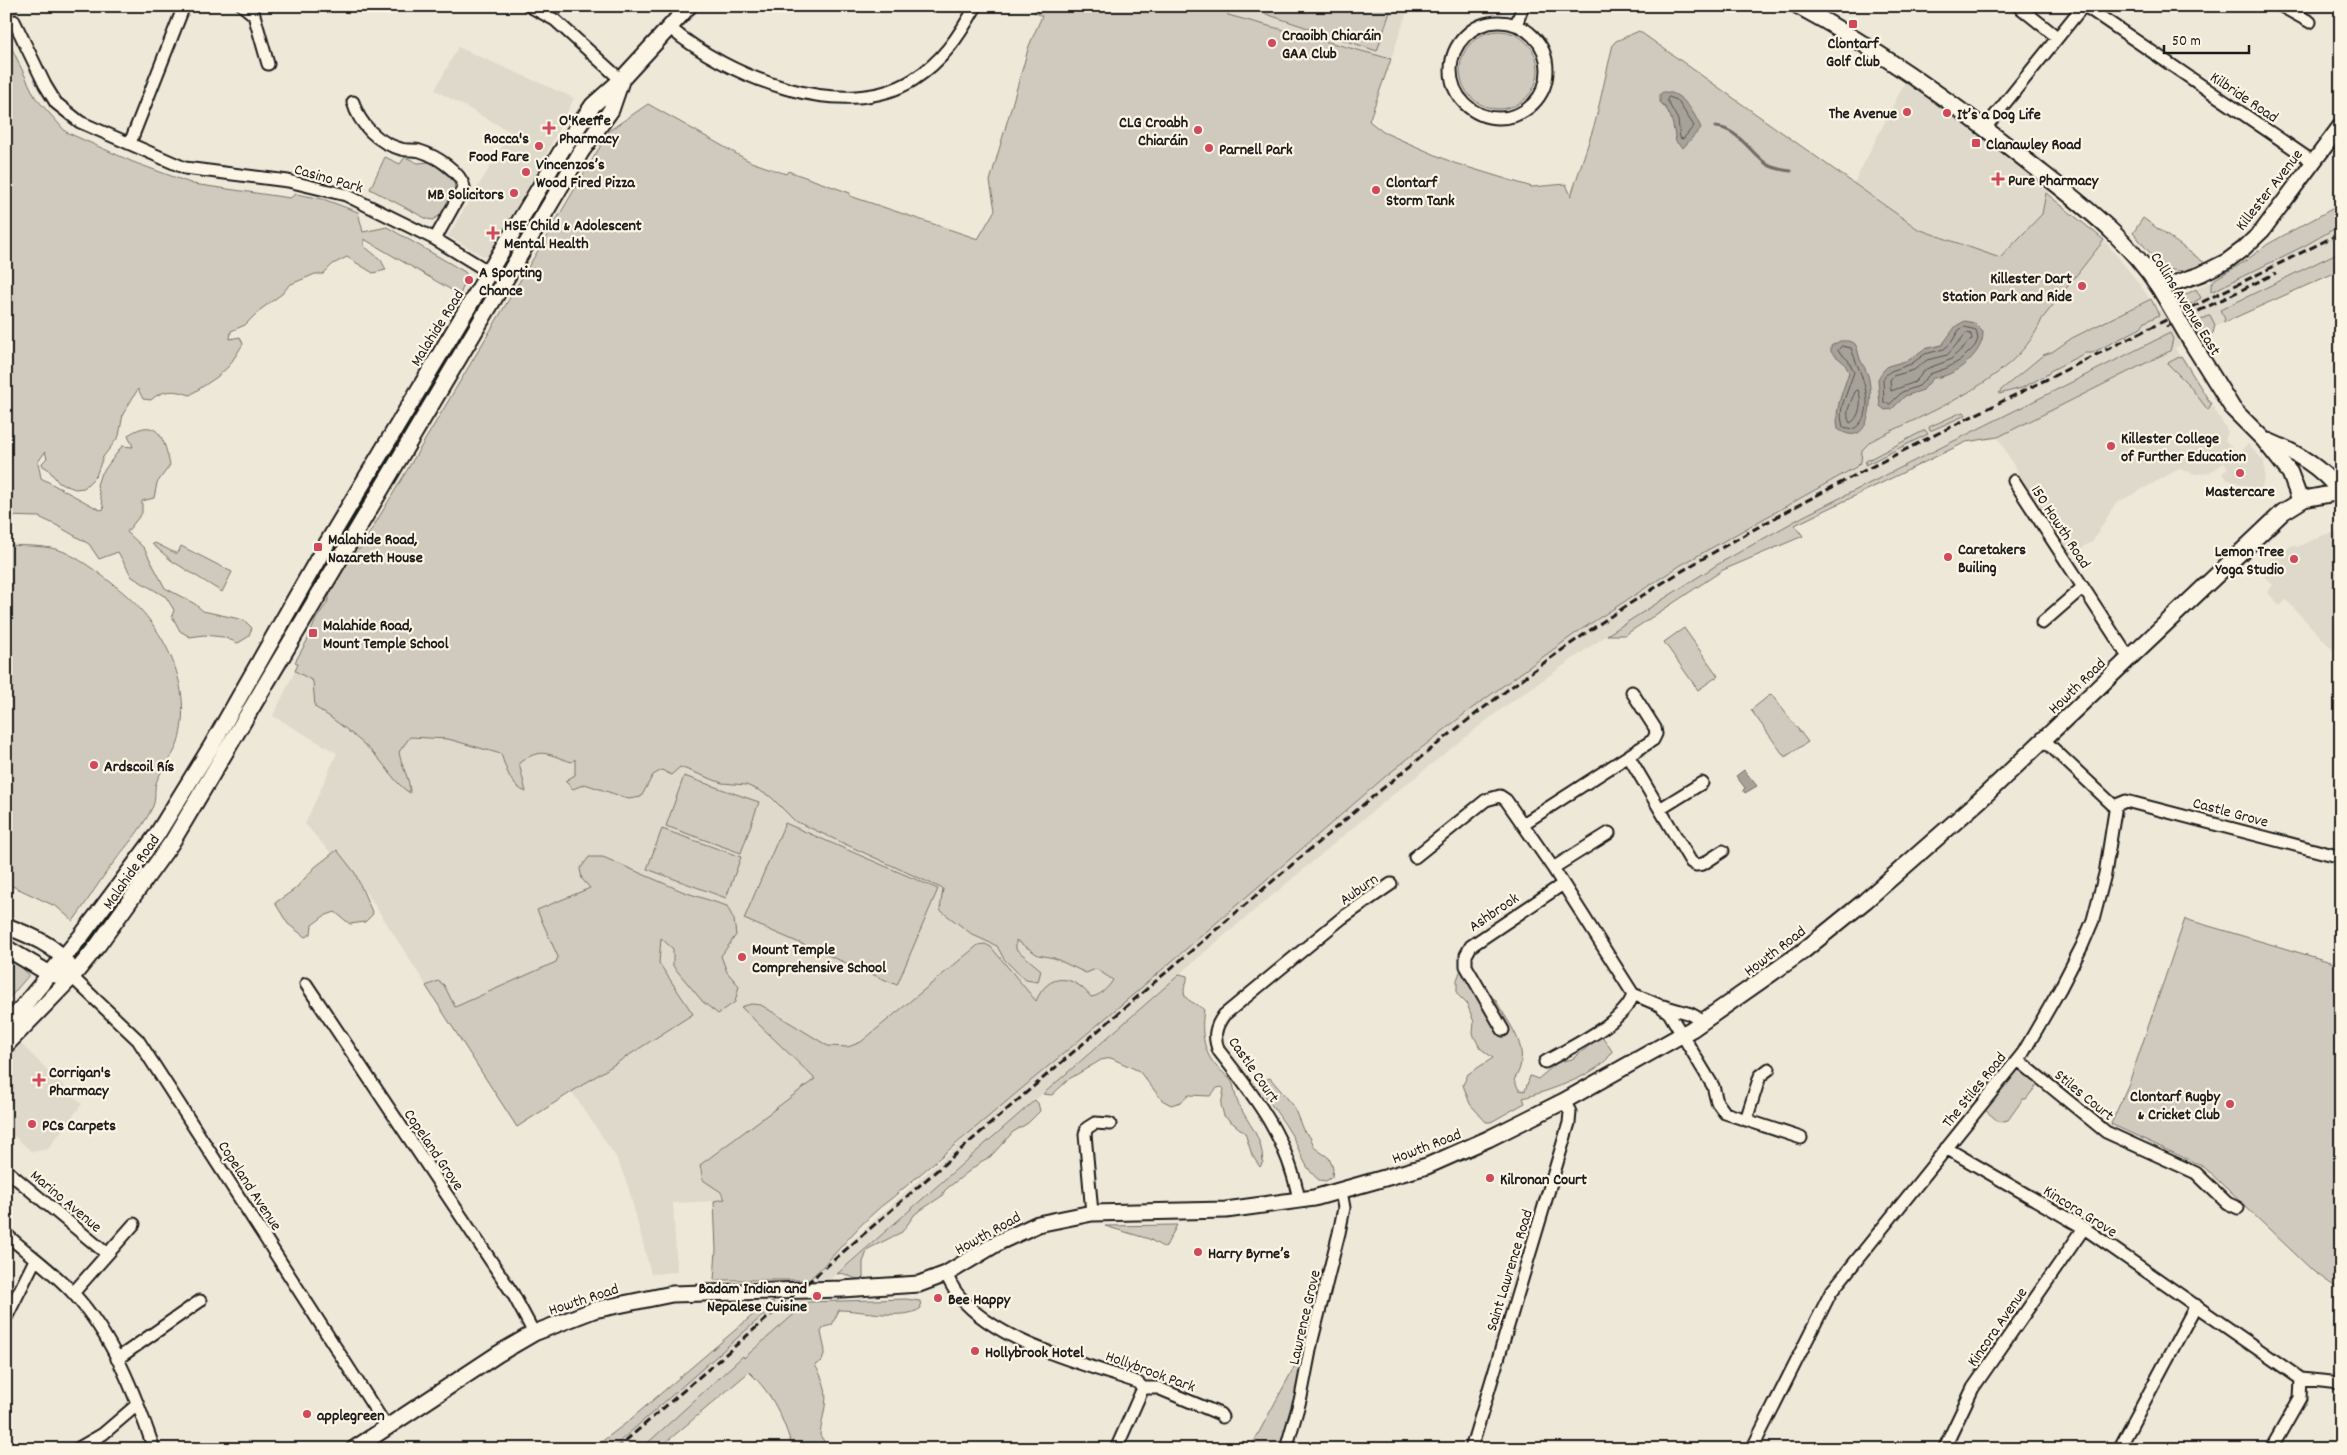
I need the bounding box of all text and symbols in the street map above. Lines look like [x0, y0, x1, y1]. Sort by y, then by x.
marker: Clontarf Golf Club [1847, 18, 1859, 30]
scale bar [2164, 22, 2250, 54]
place label: Craoibh Chiaráin GAA Club [1282, 25, 1381, 66]
text: 50 m [2172, 31, 2201, 53]
place label: Clontarf Golf Club [1826, 33, 1880, 74]
marker: Craoibh Chiaráin GAA Club [1266, 37, 1278, 49]
street label: Kilbride Road [2205, 67, 2282, 129]
place label: The Avenue [1829, 103, 1897, 126]
place label: It’s a Dog Life [1957, 104, 2041, 127]
marker: The Avenue [1901, 106, 1913, 118]
marker: It’s a Dog Life [1941, 107, 1953, 119]
place label: O'Keeffe Pharmacy [559, 110, 620, 151]
place label: CLG Croabh Chiaráin [1119, 112, 1188, 153]
marker: O'Keeffe Pharmacy [543, 122, 555, 134]
marker: CLG Croabh Chiaráin [1192, 124, 1204, 136]
place label: Rocca's Food Fare [469, 128, 529, 169]
place label: Clanawley Road [1986, 134, 2081, 157]
marker: Clanawley Road [1970, 137, 1982, 149]
place label: Parnell Park [1219, 139, 1293, 162]
marker: Rocca's Food Fare [533, 140, 545, 152]
marker: Parnell Park [1203, 142, 1215, 154]
street label: Killester Avenue [2231, 145, 2309, 236]
place label: Vincenzos’s Wood Fired Pizza [536, 154, 636, 195]
street label: Casino Park [291, 159, 365, 200]
marker: Vincenzos’s Wood Fired Pizza [520, 166, 532, 178]
place label: Pure Pharmacy [2008, 170, 2100, 193]
place label: Clontarf Storm Tank [1386, 172, 1455, 213]
marker: Pure Pharmacy [1992, 173, 2004, 185]
place label: MB Solicitors [427, 184, 504, 207]
marker: Clontarf Storm Tank [1370, 184, 1382, 196]
marker: MB Solicitors [508, 187, 520, 199]
place label: HSE Child & Adolescent Mental Health [504, 215, 642, 256]
marker: HSE Child & Adolescent Mental Health [486, 226, 500, 240]
street label: Collins Avenue East [2144, 248, 2226, 361]
place label: A Sporting Chance [479, 262, 542, 303]
place label: Killester Dart Station Park and Ride [1942, 268, 2072, 309]
marker: A Sporting Chance [463, 274, 475, 286]
marker: Killester Dart Station Park and Ride [2076, 280, 2088, 292]
street label: Malahide Road [405, 286, 471, 371]
place label: Killester College of Further Education [2121, 428, 2246, 469]
marker: Killester College of Further Education [2105, 440, 2117, 452]
marker: Mastercare [2234, 467, 2246, 479]
street label: 150 Howth Road [2024, 481, 2096, 574]
place label: Mastercare [2205, 481, 2275, 504]
place label: Malahide Road, Nazareth House [328, 529, 423, 570]
place label: Caretakers Builing [1958, 539, 2026, 580]
marker: Malahide Road, Nazareth House [312, 541, 324, 553]
place label: Lemon Tree Yoga Studio [2214, 541, 2284, 582]
marker: Caretakers Builing [1942, 551, 1954, 563]
marker: Lemon Tree Yoga Studio [2288, 553, 2300, 565]
place label: Malahide Road, Mount Temple School [323, 615, 449, 656]
marker: Malahide Road, Mount Temple School [307, 627, 319, 639]
street label: Howth Road [2044, 653, 2112, 720]
place label: Ardscoil Rís [104, 756, 175, 779]
marker: Ardscoil Rís [88, 759, 100, 771]
street label: Castle Grove [2190, 792, 2271, 835]
street label: Malahide Road [98, 830, 166, 914]
street label: Auburn [1335, 868, 1384, 912]
street label: Ashbrook [1465, 888, 1524, 938]
street label: Howth Road [1740, 921, 1811, 983]
place label: Mount Temple Comprehensive School [752, 939, 886, 980]
marker: Mount Temple Comprehensive School [736, 951, 748, 963]
street label: Castle Court [1222, 1033, 1284, 1108]
street label: The Stiles Road [1937, 1048, 2013, 1133]
place label: Corrigan's Pharmacy [49, 1062, 111, 1103]
street label: Stiles Court [2049, 1065, 2118, 1127]
marker: Corrigan's Pharmacy [33, 1074, 45, 1086]
place label: Clontarf Rugby & Cricket Club [2130, 1086, 2222, 1127]
marker: Clontarf Rugby & Cricket Club [2224, 1098, 2236, 1110]
street label: Copeland Grove [397, 1105, 469, 1196]
place label: PCs Carpets [42, 1115, 116, 1138]
marker: PCs Carpets [26, 1118, 38, 1130]
street label: Howth Road [1389, 1124, 1465, 1171]
street label: Copeland Avenue [211, 1137, 287, 1236]
street label: Marino Avenue [24, 1165, 106, 1239]
place label: Kilronan Court [1500, 1169, 1587, 1192]
marker: Kilronan Court [1484, 1172, 1496, 1184]
street label: Kincora Grove [2038, 1180, 2121, 1244]
street label: Howth Road [951, 1207, 1025, 1262]
street label: Saint Lawrence Road [1481, 1207, 1540, 1334]
place label: Harry Byrne’s [1208, 1243, 1290, 1266]
marker: Harry Byrne’s [1192, 1246, 1204, 1258]
street label: Lawrence Grove [1283, 1268, 1328, 1367]
street label: Howth Road [546, 1278, 622, 1323]
place label: Badam Indian and Nepalese Cuisine [699, 1278, 807, 1319]
street label: Kincora Avenue [1962, 1283, 2034, 1372]
place label: Bee Happy [948, 1289, 1012, 1312]
marker: Badam Indian and Nepalese Cuisine [811, 1290, 823, 1302]
marker: Bee Happy [932, 1292, 944, 1304]
place label: Hollybrook Hotel [985, 1342, 1084, 1365]
marker: Hollybrook Hotel [969, 1345, 981, 1357]
street label: Hollybrook Park [1102, 1345, 1198, 1399]
place label: applegreen [317, 1405, 385, 1428]
marker: applegreen [301, 1408, 313, 1420]

